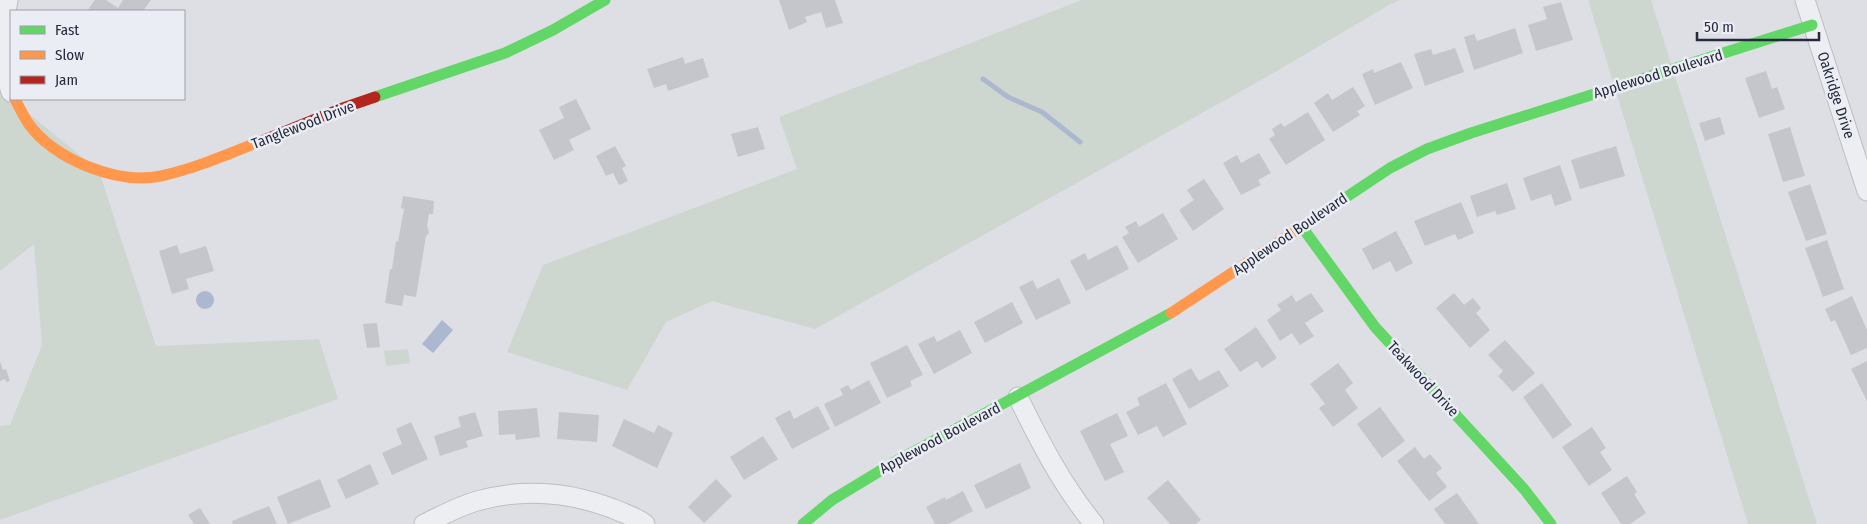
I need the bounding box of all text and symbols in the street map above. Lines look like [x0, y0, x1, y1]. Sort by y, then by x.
legend [10, 10, 185, 100]
scale bar [1697, 10, 1820, 42]
text: 50 m [1704, 18, 1734, 36]
text: Fast [55, 21, 79, 39]
text: Slow [55, 46, 84, 64]
street label: Applewood Boulevard [1591, 46, 1725, 102]
street label: Oakridge Drive [1814, 49, 1858, 141]
text: Jam [55, 71, 78, 89]
street label: Tanglewood Drive [249, 97, 357, 153]
street label: Applewood Boulevard [1229, 189, 1351, 279]
street label: Teakwood Drive [1383, 338, 1463, 420]
street label: Applewood Boulevard [877, 399, 1003, 477]

